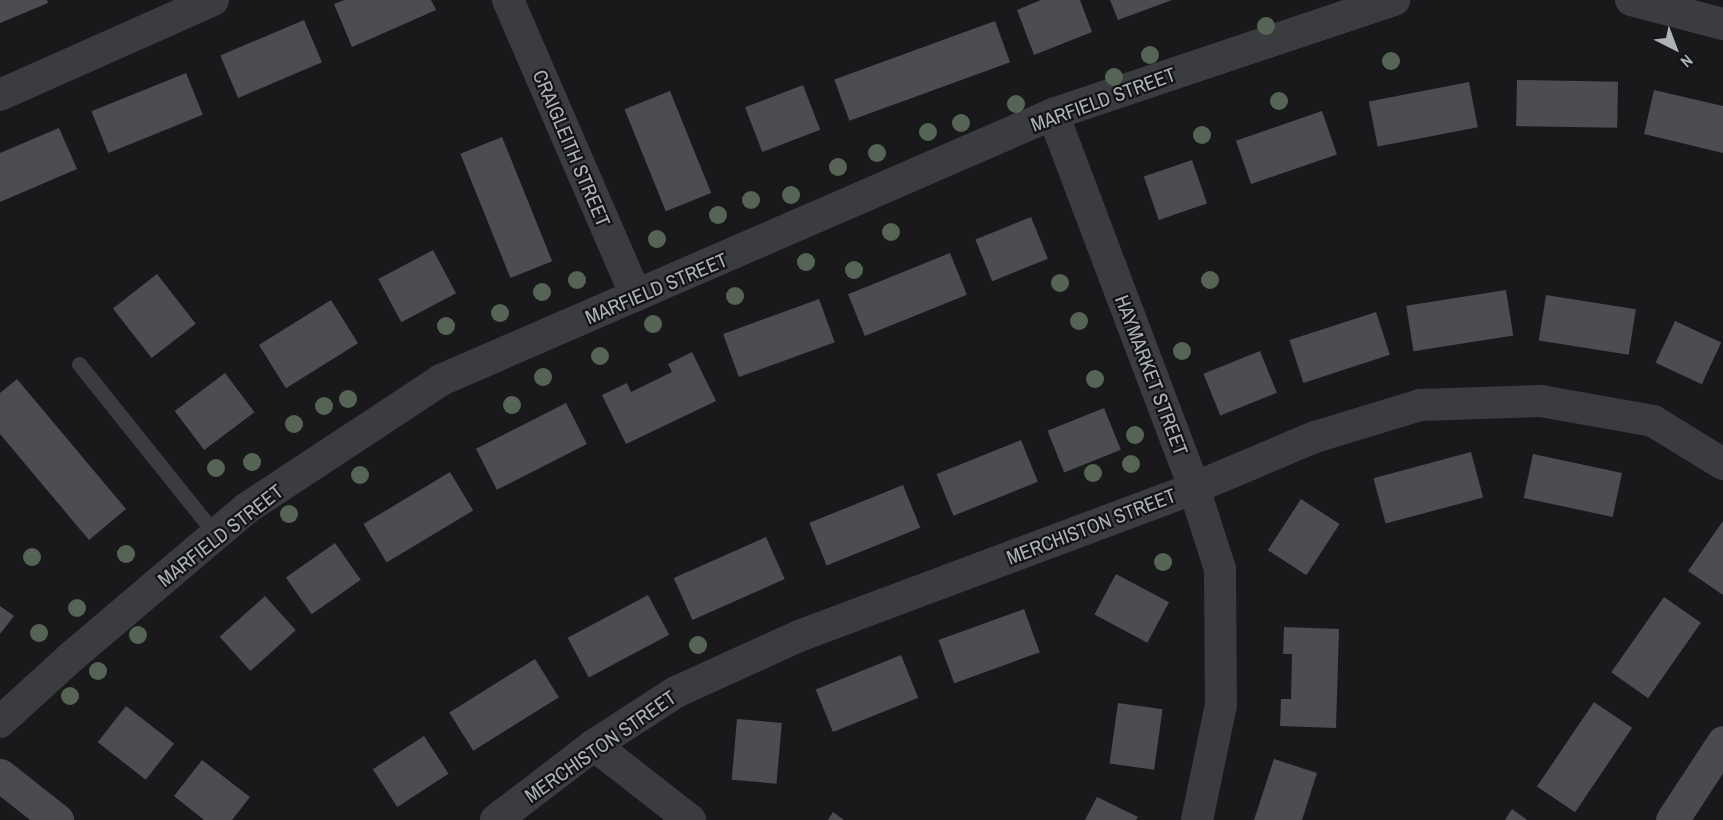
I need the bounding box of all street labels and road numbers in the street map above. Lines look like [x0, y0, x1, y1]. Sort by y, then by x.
street label: MARFIELD STREET [1027, 62, 1179, 136]
street label: CRAIGLEITH STREET [528, 66, 616, 230]
street label: MARFIELD STREET [581, 247, 731, 329]
street label: HAYMARKET STREET [1110, 291, 1194, 459]
street label: MARFIELD STREET [153, 479, 287, 591]
street label: MERCHISTON STREET [1003, 483, 1179, 569]
street label: MERCHISTON STREET [520, 685, 680, 807]

